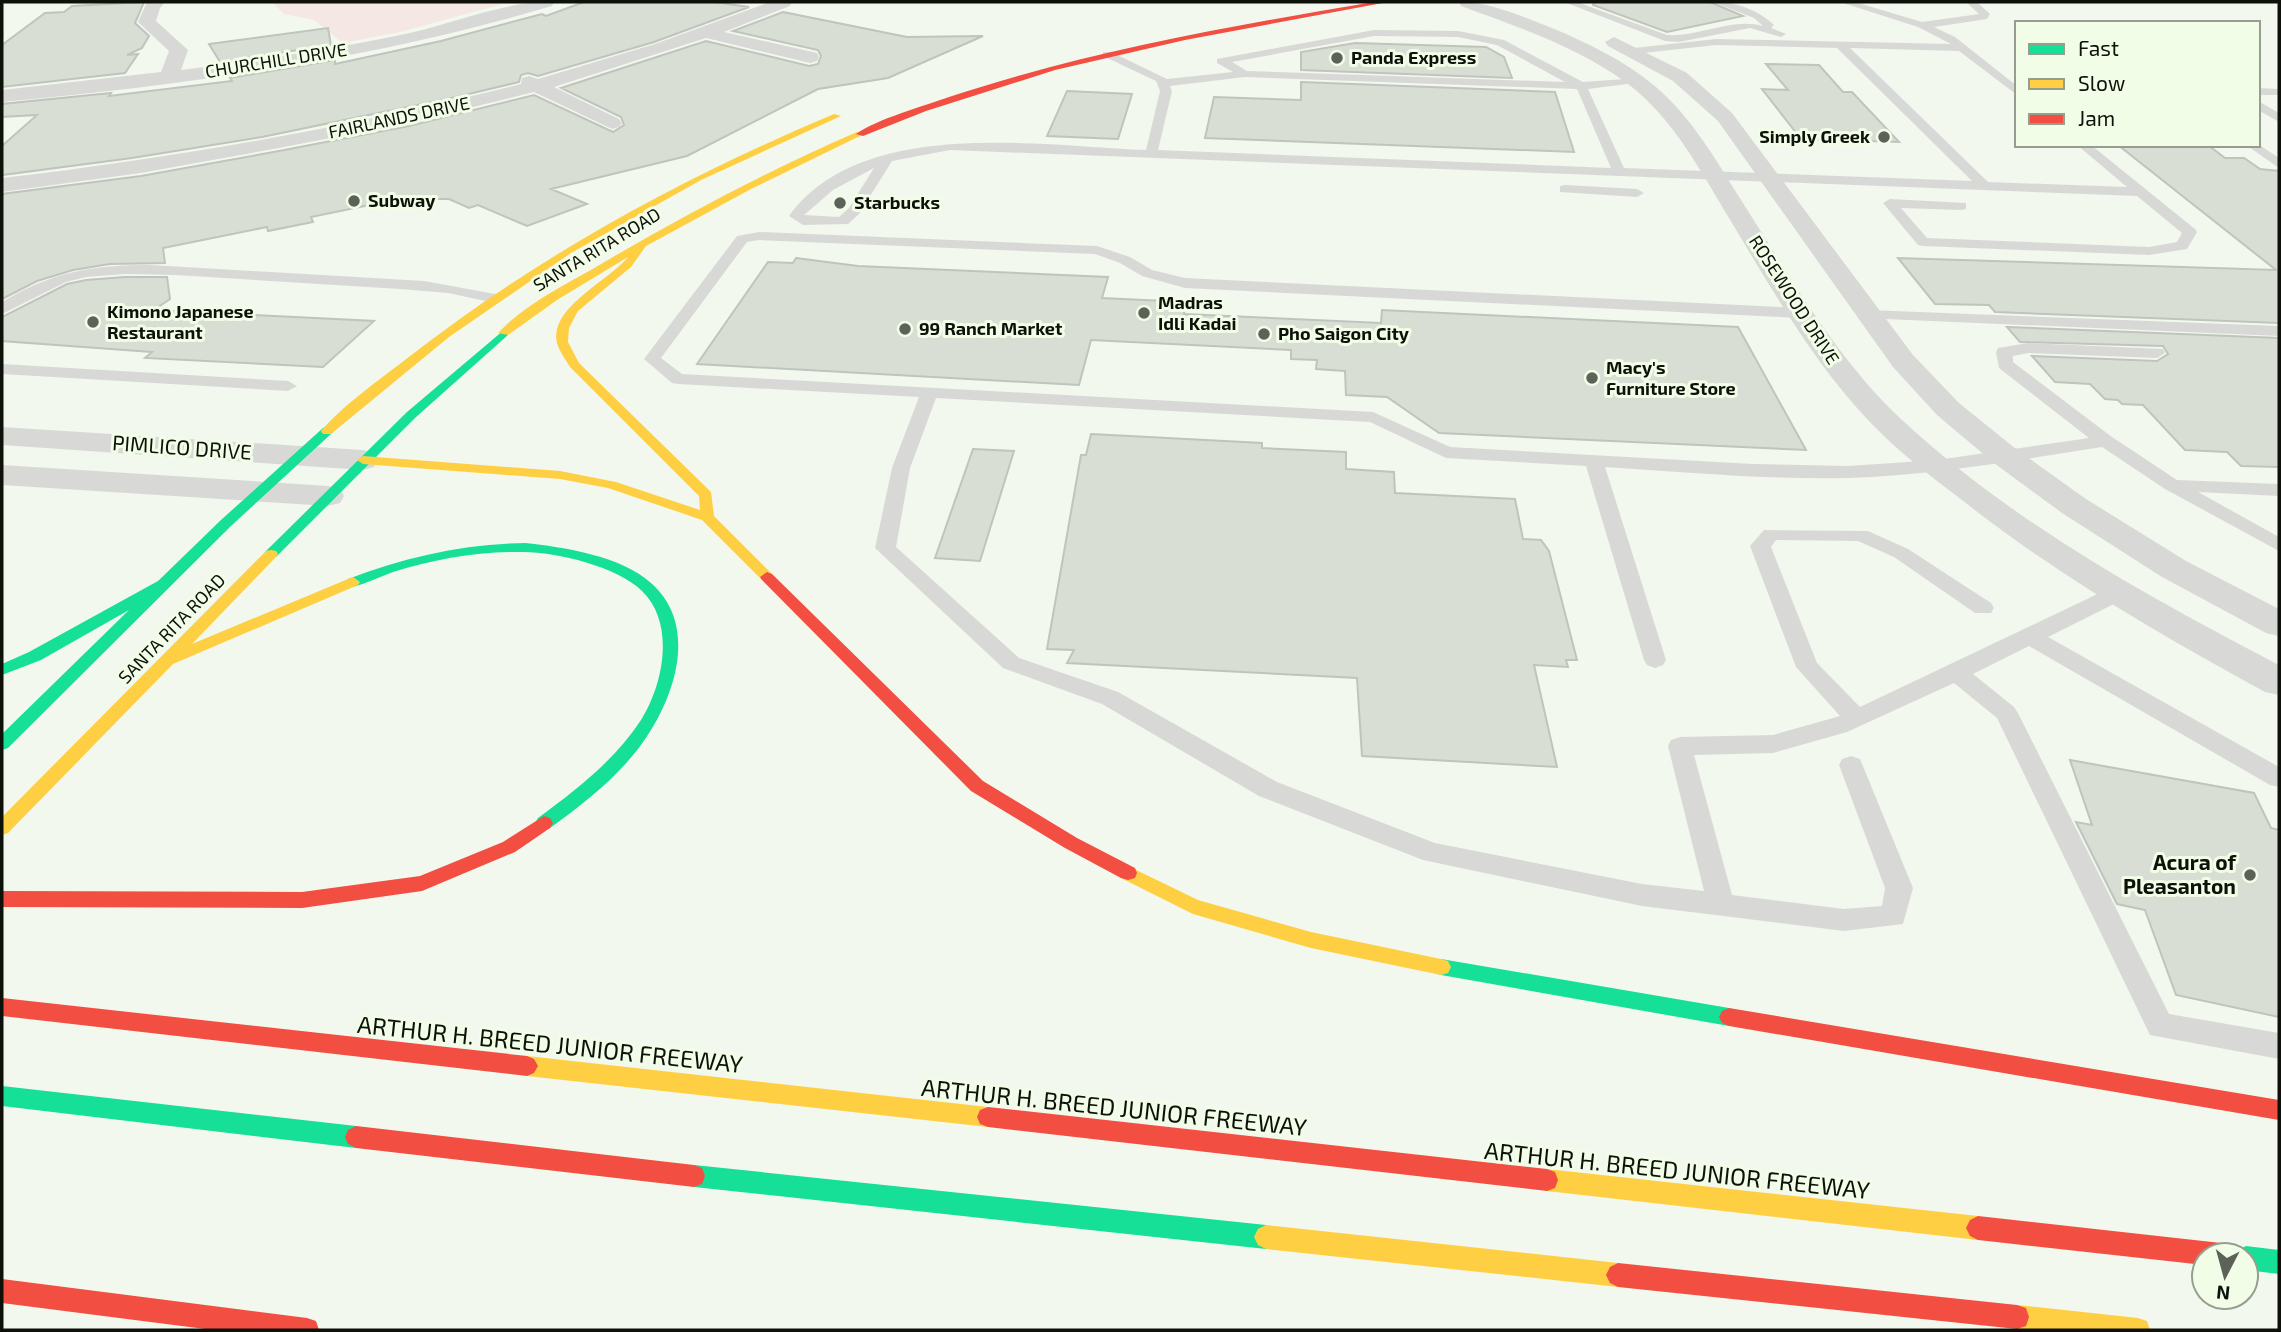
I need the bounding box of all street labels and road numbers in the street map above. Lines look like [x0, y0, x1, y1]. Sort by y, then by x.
street label: CHURCHILL DRIVE [203, 38, 348, 82]
street label: FAIRLANDS DRIVE [326, 91, 471, 143]
street label: SANTA RITA ROAD [529, 203, 664, 296]
street label: ROSEWOOD DRIVE [1745, 231, 1845, 368]
street label: PIMLICO DRIVE [111, 429, 253, 464]
street label: SANTA RITA ROAD [113, 569, 229, 688]
street label: ARTHUR H. BREED JUNIOR FREEWAY [356, 1009, 745, 1078]
street label: ARTHUR H. BREED JUNIOR FREEWAY [920, 1072, 1309, 1141]
street label: ARTHUR H. BREED JUNIOR FREEWAY [1483, 1135, 1872, 1204]

